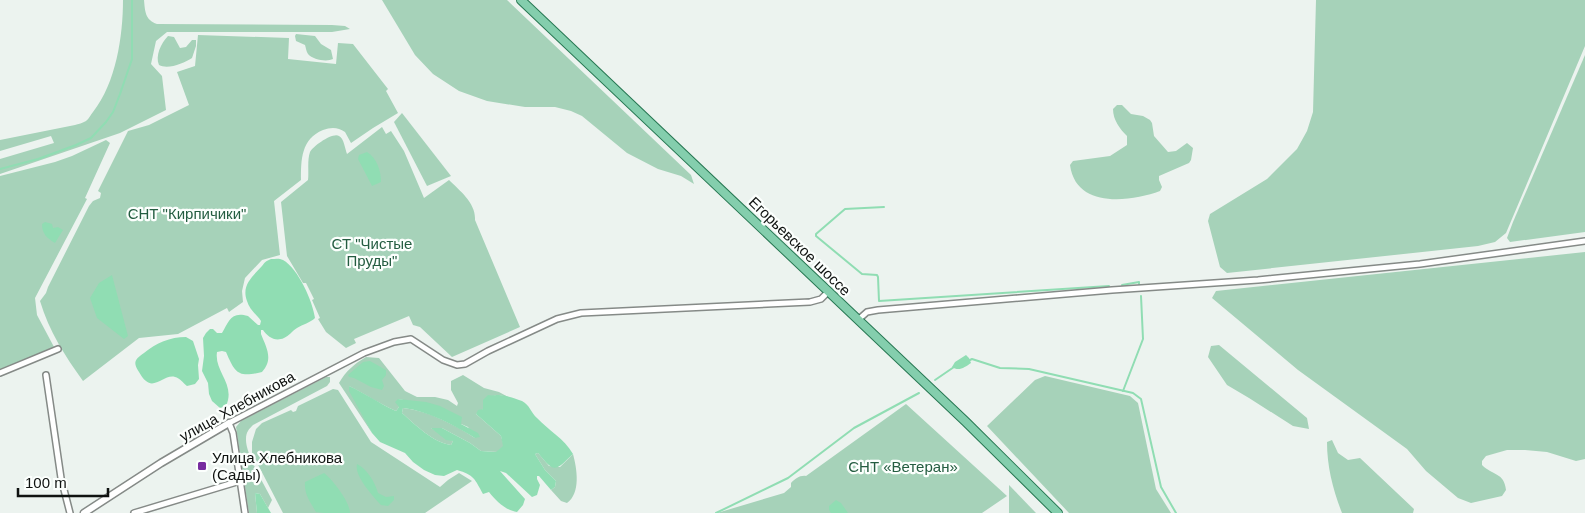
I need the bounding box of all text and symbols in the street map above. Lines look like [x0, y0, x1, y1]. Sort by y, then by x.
street label: Егорьевское шоссе [746, 193, 854, 299]
park label: СНТ "Кирпичики" [128, 205, 246, 222]
park label: СТ "Чистые Пруды" [332, 235, 412, 269]
street label: улица Хлебникова [177, 367, 298, 445]
place label: Улица Хлебникова (Сады) [212, 449, 343, 483]
park label: СНТ «Ветеран» [848, 458, 958, 475]
marker: Улица Хлебникова (Сады) [196, 460, 208, 472]
scale bar [18, 466, 108, 498]
text: 100 m [25, 474, 67, 491]

